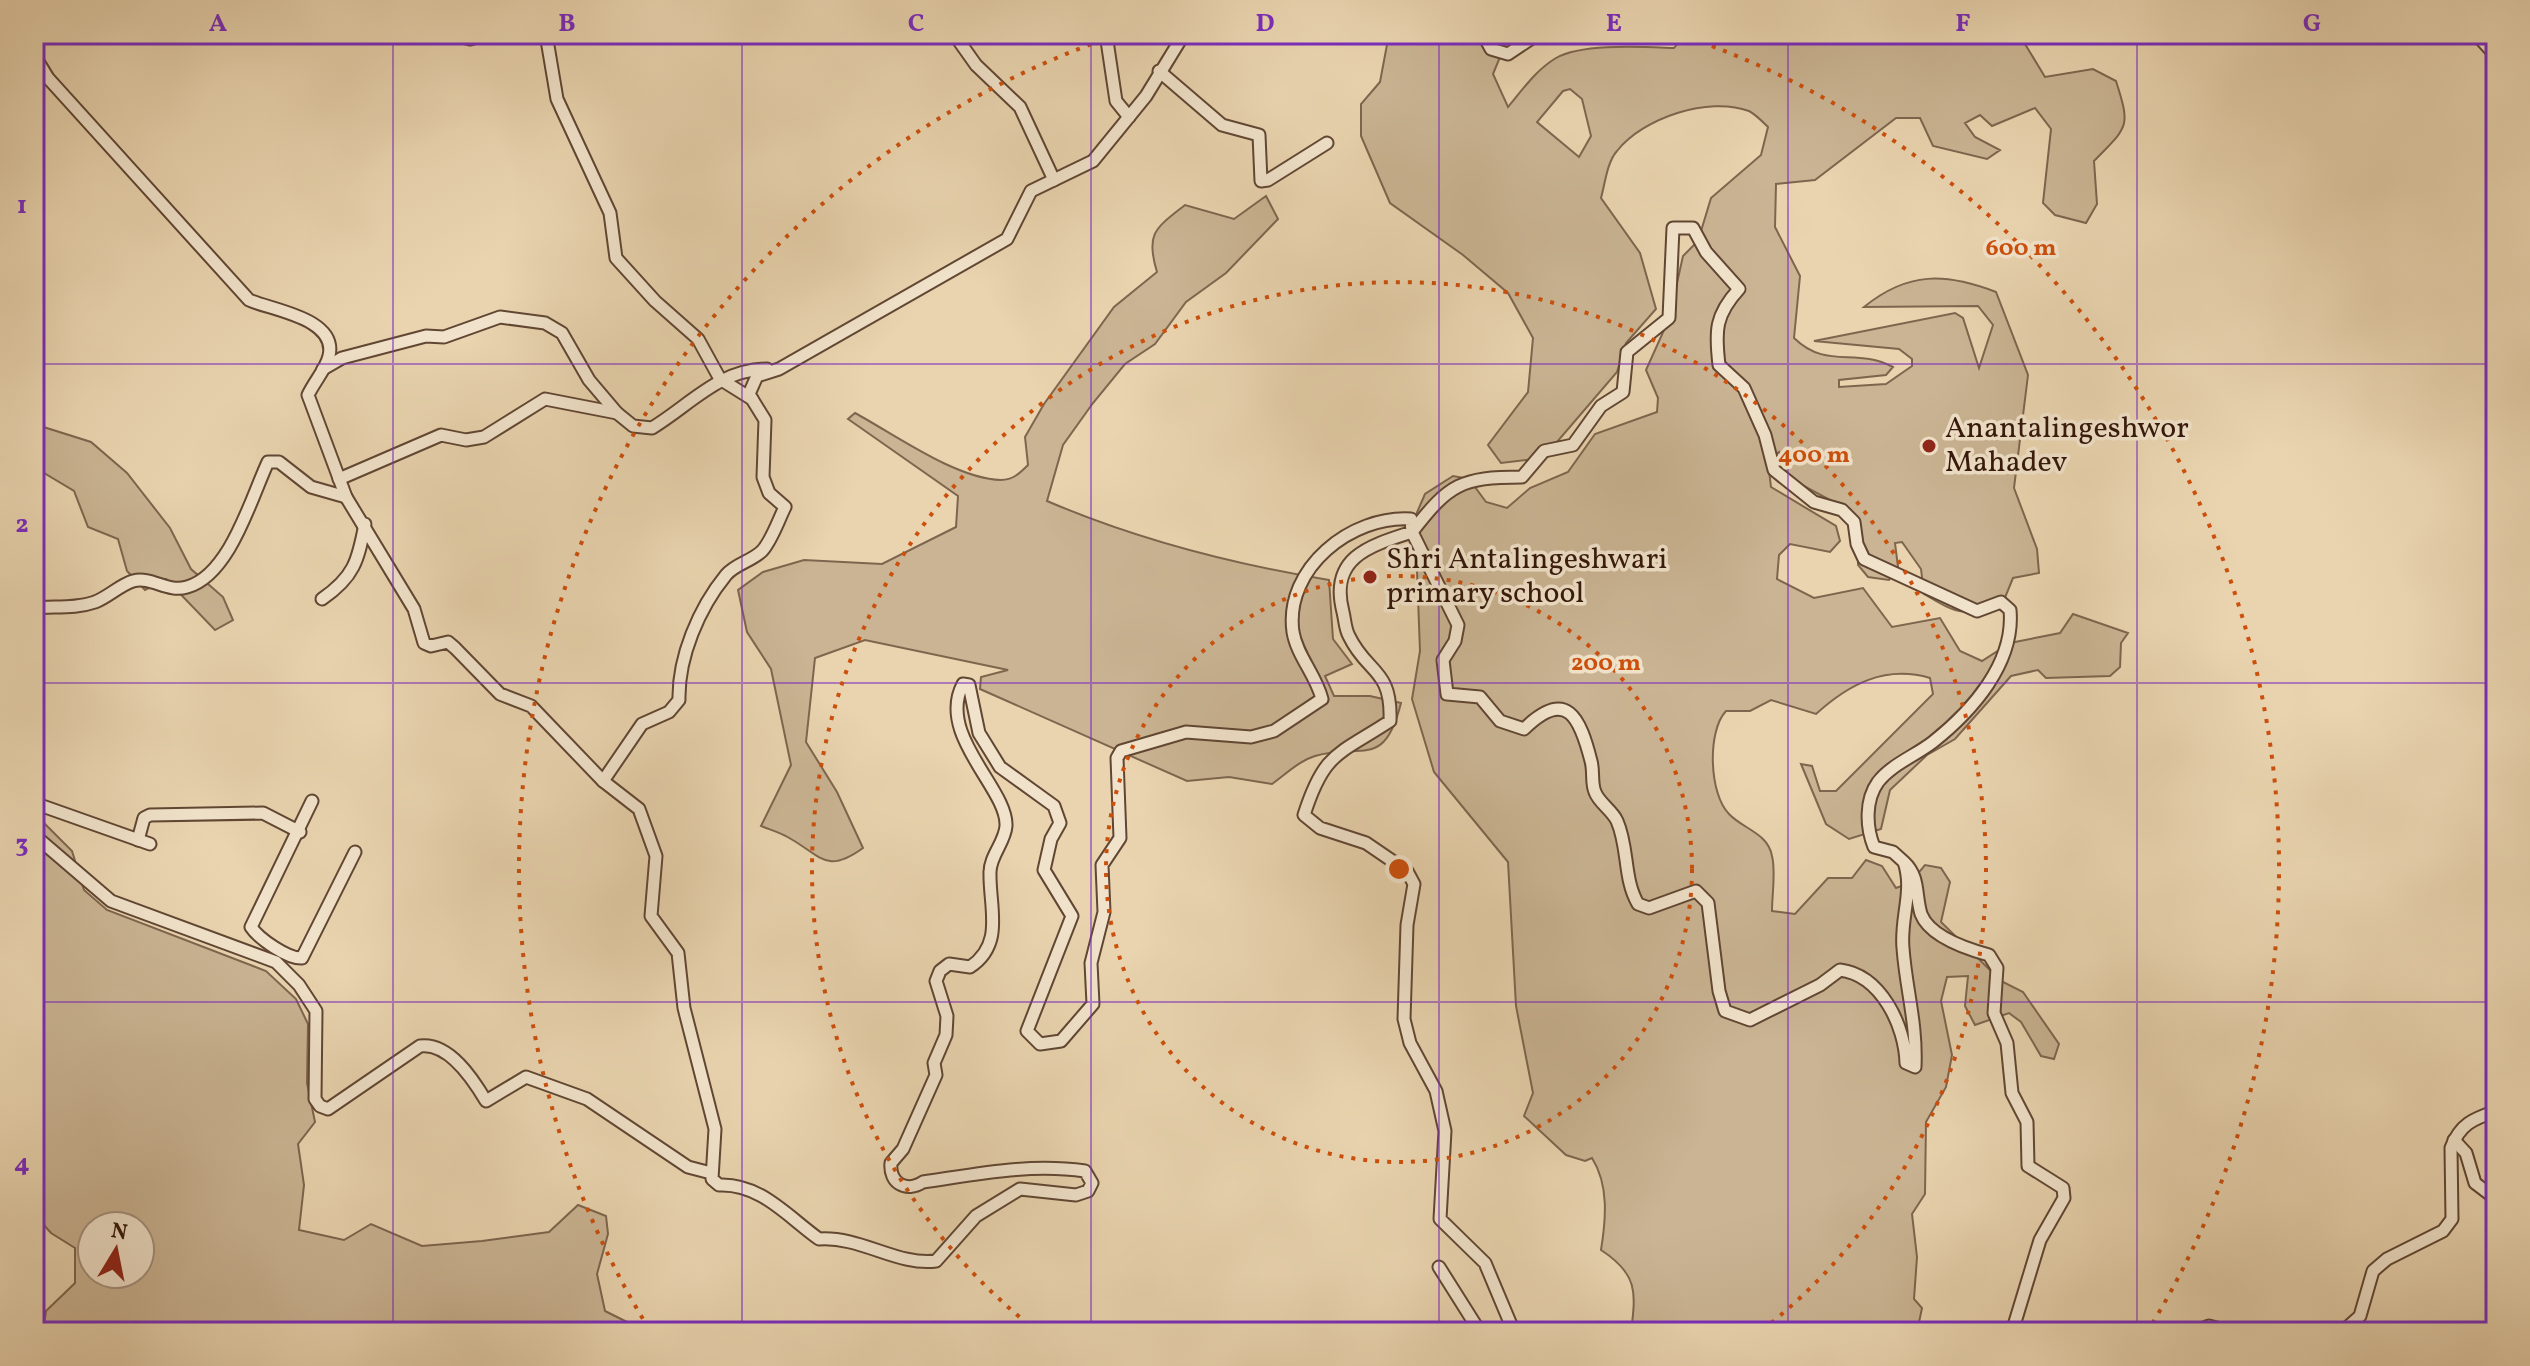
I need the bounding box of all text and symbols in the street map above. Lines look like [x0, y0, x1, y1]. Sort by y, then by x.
text: A [209, 6, 228, 42]
text: B [558, 6, 576, 42]
text: C [908, 6, 924, 42]
text: D [1255, 6, 1275, 42]
text: E [1606, 6, 1622, 42]
text: F [1955, 6, 1971, 42]
text: G [2303, 6, 2321, 42]
text: 1 [17, 188, 27, 224]
text: 600 m [1986, 232, 2056, 266]
place label: Anantalingeshwor Mahadev [1945, 408, 2189, 484]
marker: Anantalingeshwor Mahadev [1920, 437, 1938, 455]
text: 400 m [1778, 439, 1850, 473]
text: 2 [15, 507, 29, 543]
place label: Shri Antalingeshwari primary school [1386, 539, 1667, 615]
marker: Shri Antalingeshwari primary school [1361, 568, 1379, 586]
text: 200 m [1571, 647, 1641, 681]
text: 3 [15, 827, 29, 863]
centre of rings [1385, 855, 1413, 883]
text: 4 [14, 1146, 30, 1182]
north arrow [76, 1210, 156, 1290]
text: N [108, 1216, 130, 1249]

